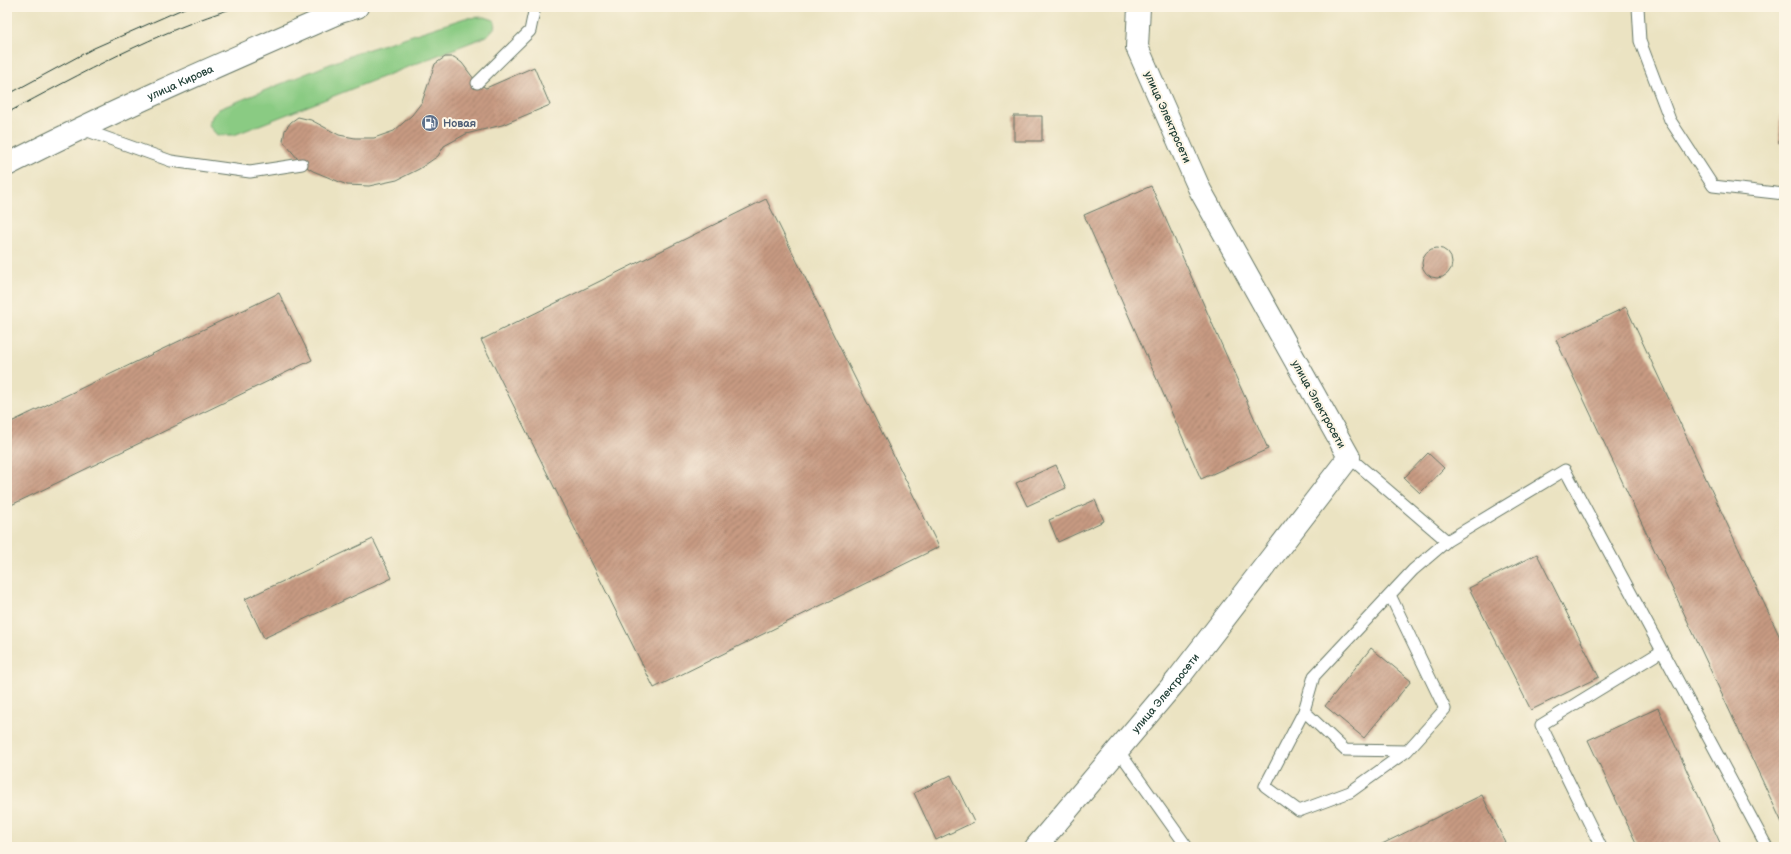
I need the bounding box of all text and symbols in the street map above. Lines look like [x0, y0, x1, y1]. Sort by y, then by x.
street label: улица Кирова [145, 62, 216, 103]
street label: улица Электросети [1141, 69, 1194, 165]
fuel station icon: Новая [420, 113, 440, 133]
place label: Новая [443, 117, 476, 130]
street label: улица Электросети [1289, 358, 1348, 451]
street label: улица Электросети [1129, 651, 1202, 736]

